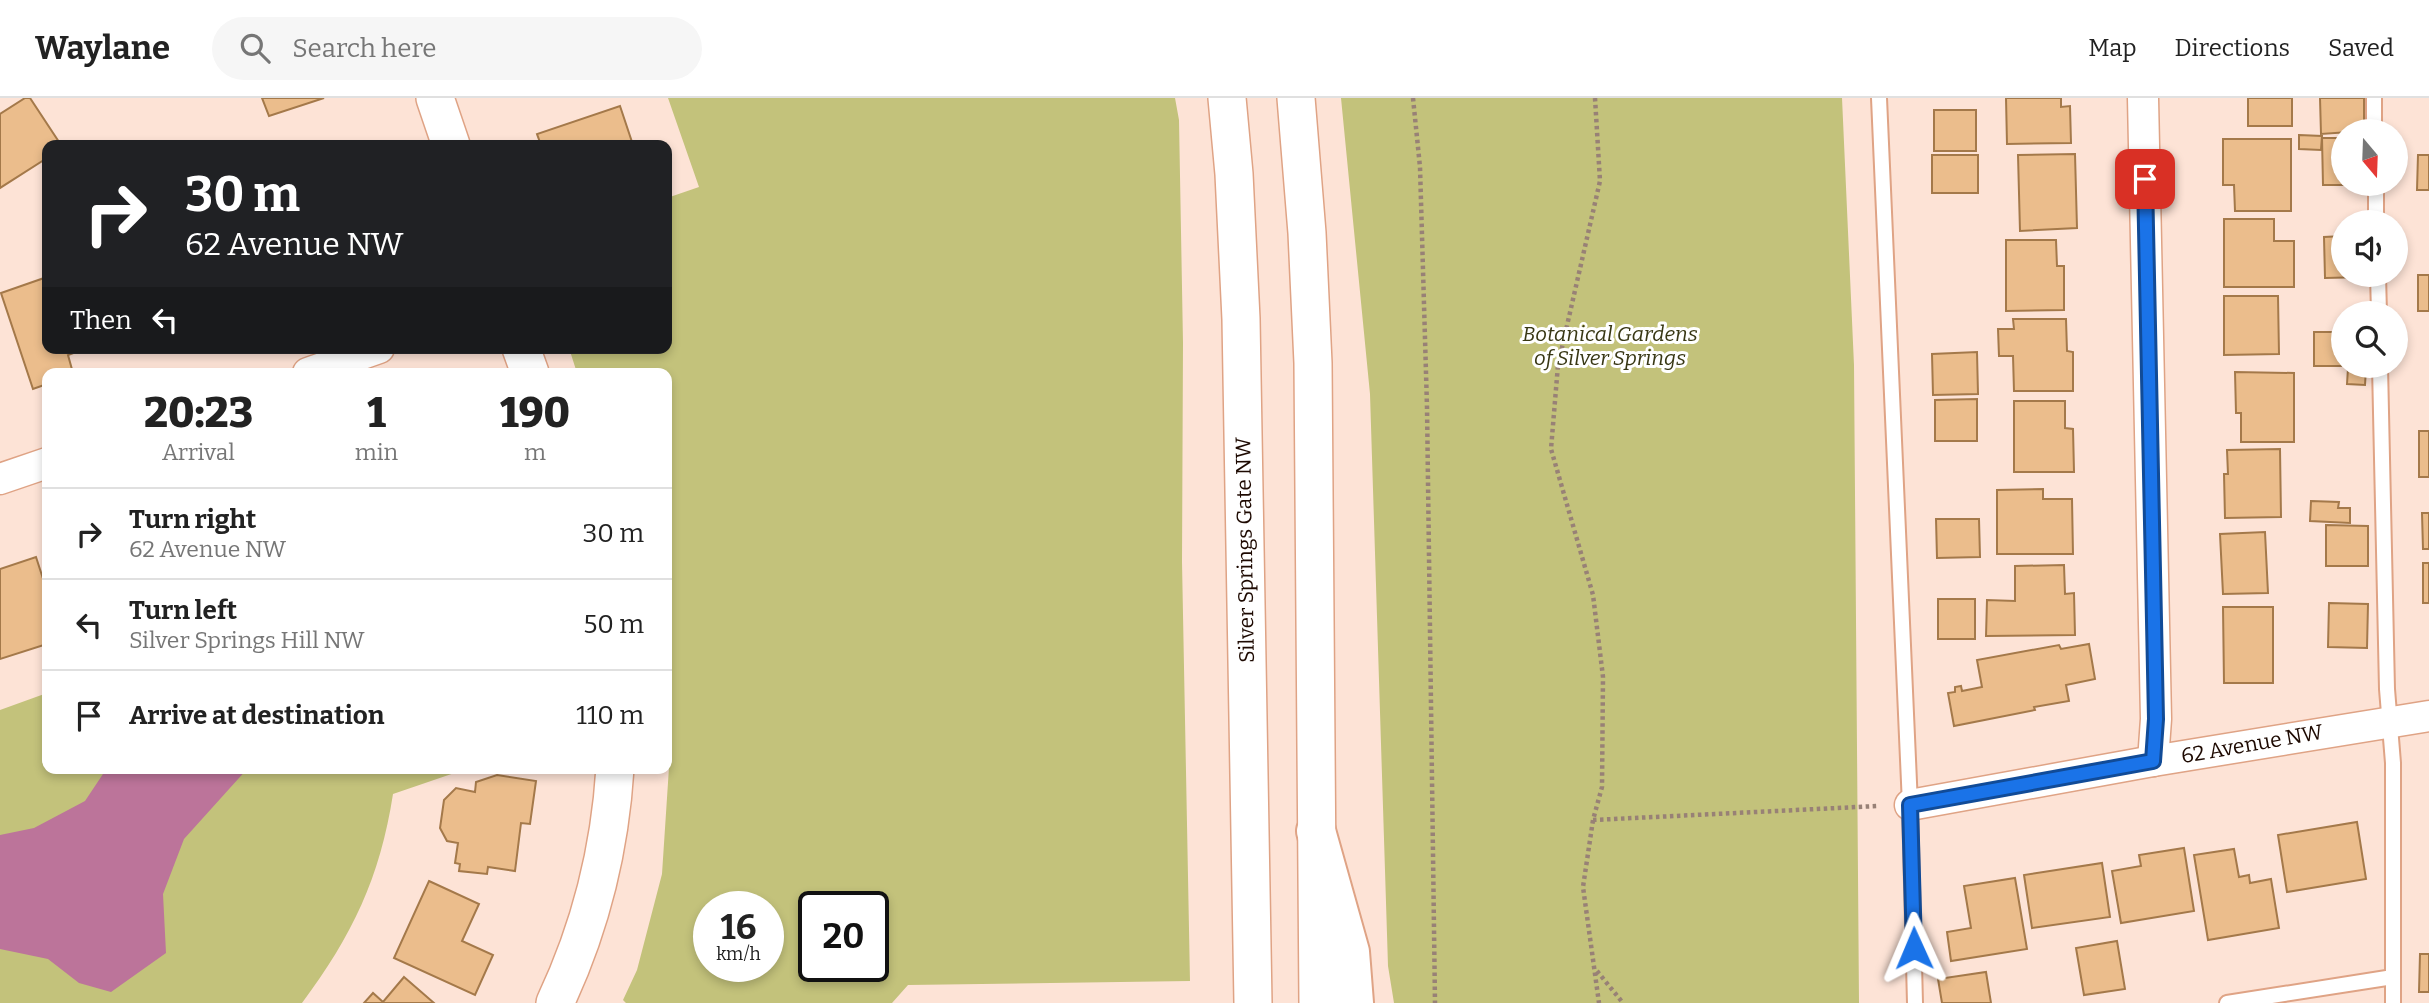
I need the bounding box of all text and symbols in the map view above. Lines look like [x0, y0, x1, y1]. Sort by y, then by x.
search box [212, 17, 702, 80]
text: Waylane [35, 28, 170, 68]
icon: search [236, 29, 274, 67]
text: Search here [292, 33, 437, 64]
text: Map [2088, 34, 2137, 62]
text: Directions [2175, 34, 2290, 62]
text: Saved [2328, 34, 2394, 62]
north arrow [2331, 119, 2408, 196]
map controls [2331, 119, 2408, 378]
pin [2115, 149, 2175, 209]
icon: arrive [2126, 160, 2164, 198]
text: 30 m [185, 165, 300, 224]
icon: right [70, 168, 161, 259]
button: sound [2331, 210, 2408, 287]
text: 62 Avenue NW [185, 225, 404, 263]
icon: left [146, 301, 184, 339]
button: search [2331, 301, 2408, 378]
text: Then [70, 305, 132, 336]
park label: Botanical Gardens of Silver Springs [1522, 321, 1698, 371]
text: 20:23 [144, 388, 253, 438]
text: 1 [367, 388, 386, 438]
text: 190 [500, 388, 570, 438]
street label: Silver Springs Gate NW [1230, 437, 1260, 663]
text: Arrival [162, 438, 235, 466]
text: min [355, 438, 398, 466]
text: m [524, 438, 546, 466]
text: Turn right [129, 504, 256, 535]
icon: right [70, 515, 108, 553]
text: 30 m [583, 518, 644, 549]
text: 62 Avenue NW [129, 535, 286, 563]
text: Turn left [129, 595, 237, 626]
icon: left [70, 606, 108, 644]
text: 50 m [583, 609, 644, 640]
text: Silver Springs Hill NW [129, 626, 365, 654]
icon: arrive [70, 697, 108, 735]
text: Arrive at destination [129, 700, 384, 731]
text: 110 m [576, 700, 644, 731]
street label: 62 Avenue NW [2179, 719, 2325, 769]
speed limit sign: 20 [798, 891, 889, 982]
text: 16 [721, 906, 756, 948]
position arrow [1877, 911, 1951, 985]
text: km/h [716, 943, 761, 965]

